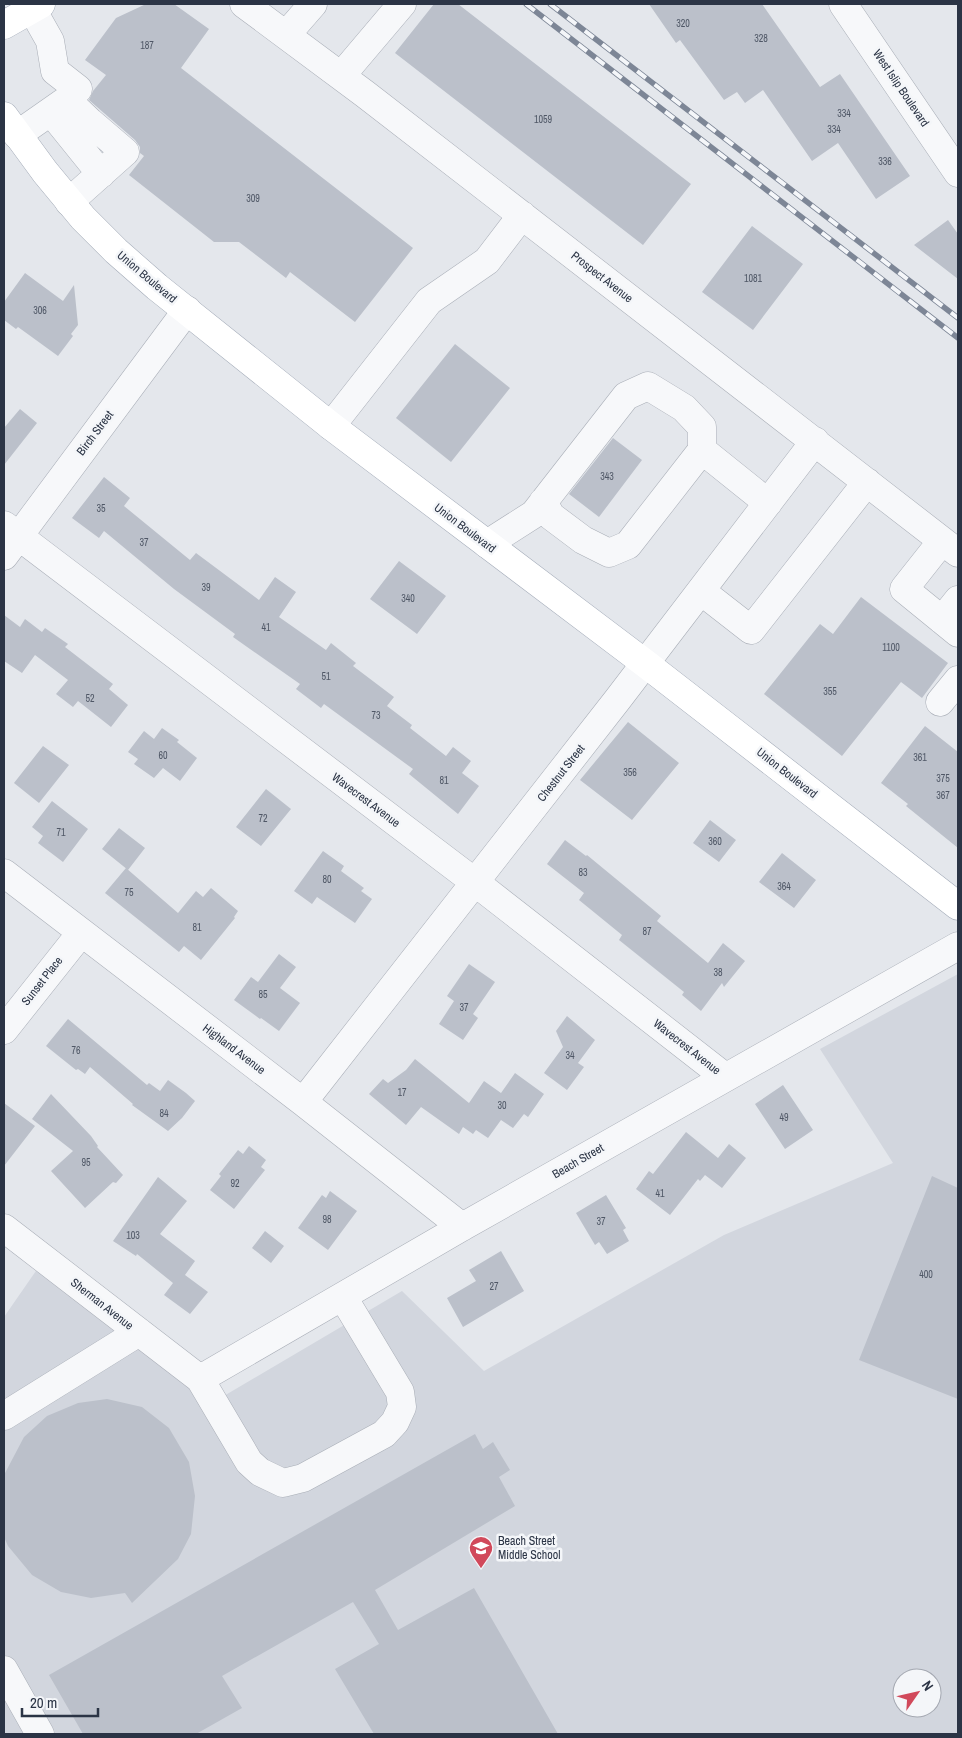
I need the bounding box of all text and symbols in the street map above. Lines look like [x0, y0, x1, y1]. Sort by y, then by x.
house number: 320 [676, 17, 690, 30]
house number: 328 [754, 32, 768, 45]
house number: 187 [140, 39, 154, 52]
street label: West Islip Boulevard [869, 46, 933, 130]
house number: 334 [837, 107, 851, 120]
house number: 1059 [534, 113, 553, 126]
house number: 334 [827, 123, 841, 136]
house number: 336 [878, 155, 892, 168]
house number: 309 [246, 192, 260, 205]
street label: Union Boulevard [114, 247, 180, 307]
street label: Prospect Avenue [568, 248, 636, 306]
house number: 1081 [744, 272, 763, 285]
house number: 306 [33, 304, 47, 317]
street label: Birch Street [73, 407, 117, 459]
house number: 343 [600, 470, 614, 483]
street label: Union Boulevard [431, 500, 499, 556]
house number: 35 [96, 502, 106, 515]
house number: 37 [139, 536, 149, 549]
house number: 39 [201, 581, 211, 594]
house number: 340 [401, 592, 415, 605]
house number: 41 [261, 621, 271, 634]
house number: 1100 [882, 641, 900, 654]
house number: 51 [321, 670, 331, 683]
house number: 355 [823, 685, 837, 698]
house number: 52 [85, 692, 95, 705]
house number: 73 [371, 709, 381, 722]
street label: Chestnut Street [534, 741, 589, 805]
street label: Union Boulevard [753, 744, 821, 802]
house number: 60 [158, 749, 168, 762]
house number: 361 [913, 751, 927, 764]
house number: 356 [623, 766, 637, 779]
street label: Wavecrest Avenue [329, 769, 403, 831]
house number: 375 [936, 772, 950, 785]
house number: 81 [439, 774, 449, 787]
house number: 367 [936, 789, 950, 802]
house number: 72 [258, 812, 268, 825]
house number: 71 [56, 826, 66, 839]
house number: 360 [708, 835, 722, 848]
house number: 83 [578, 866, 588, 879]
house number: 80 [322, 873, 332, 886]
house number: 364 [777, 880, 791, 893]
house number: 75 [124, 886, 134, 899]
house number: 81 [192, 921, 202, 934]
house number: 87 [642, 925, 652, 938]
street label: Sunset Place [18, 953, 66, 1009]
house number: 38 [713, 966, 723, 979]
house number: 85 [258, 988, 268, 1001]
house number: 37 [459, 1001, 469, 1014]
street label: Wavecrest Avenue [650, 1016, 724, 1078]
street label: Highland Avenue [199, 1020, 269, 1078]
house number: 76 [71, 1044, 81, 1057]
house number: 34 [565, 1049, 575, 1062]
house number: 17 [397, 1086, 407, 1099]
house number: 30 [497, 1099, 507, 1112]
house number: 84 [159, 1107, 169, 1120]
house number: 49 [779, 1111, 789, 1124]
street label: Beach Street [549, 1140, 607, 1182]
house number: 95 [81, 1156, 91, 1169]
house number: 92 [230, 1177, 240, 1190]
house number: 41 [655, 1187, 665, 1200]
house number: 98 [322, 1213, 332, 1226]
house number: 37 [596, 1215, 606, 1228]
house number: 103 [126, 1229, 140, 1242]
house number: 400 [919, 1268, 933, 1281]
street label: Sherman Avenue [67, 1275, 137, 1333]
house number: 27 [489, 1280, 499, 1293]
place label: Beach Street Middle School [498, 1533, 560, 1563]
school or university icon: Beach Street Middle School [468, 1535, 494, 1569]
north arrow [892, 1668, 942, 1718]
text: N [918, 1677, 938, 1694]
scale bar [22, 1686, 99, 1718]
text: 20 m [30, 1692, 57, 1713]

